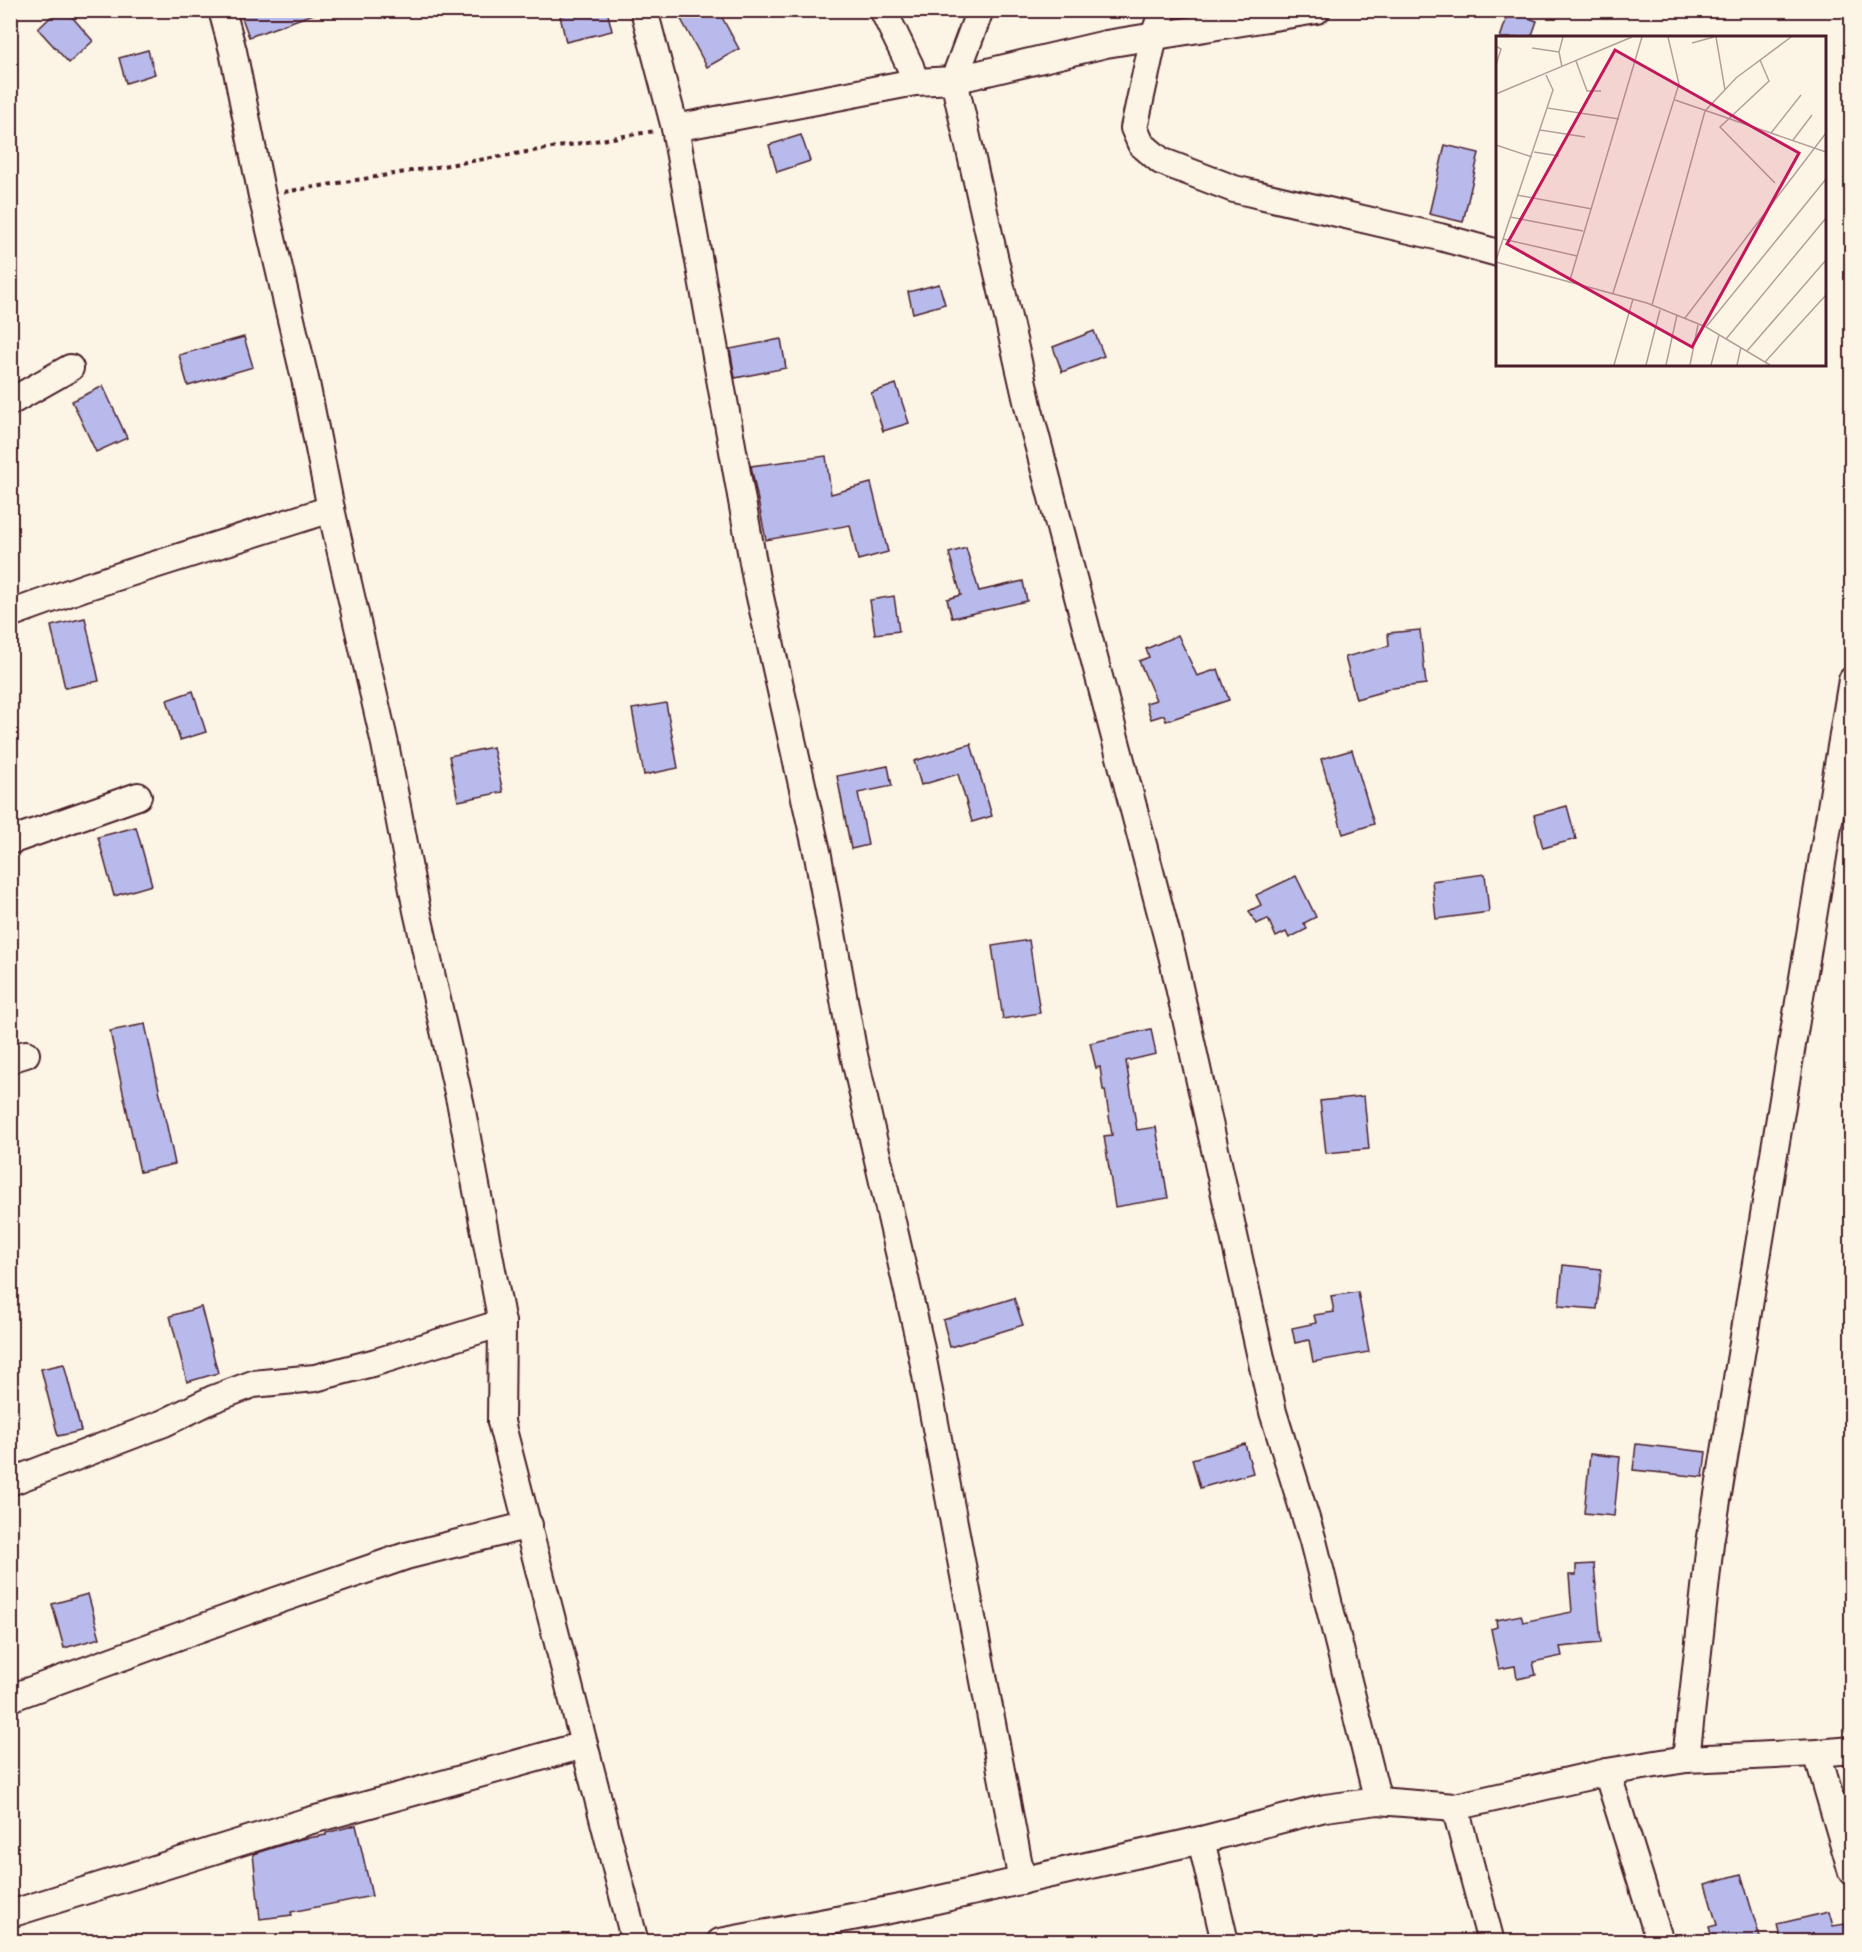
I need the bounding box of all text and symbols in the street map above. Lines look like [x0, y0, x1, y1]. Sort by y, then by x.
inset map [1496, 36, 1826, 366]

